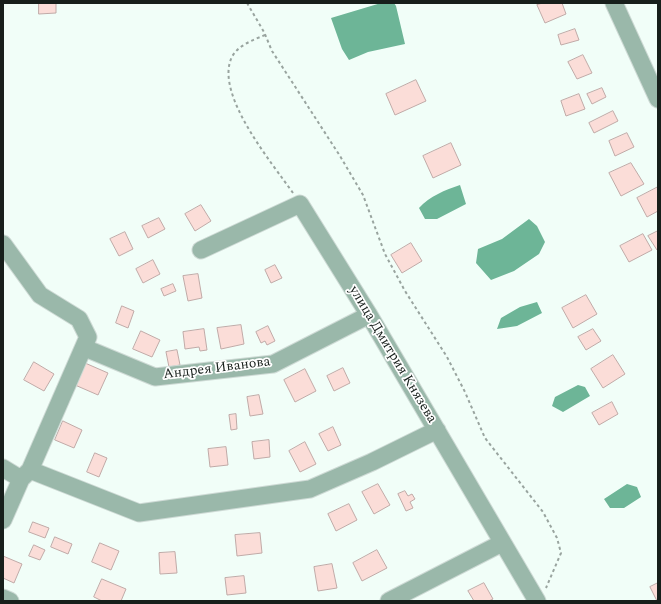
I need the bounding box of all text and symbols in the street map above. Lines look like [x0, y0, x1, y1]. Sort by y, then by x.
street label: улица Дмитрия Князева [344, 283, 440, 427]
street label: Андрея Иванова [162, 354, 272, 384]

